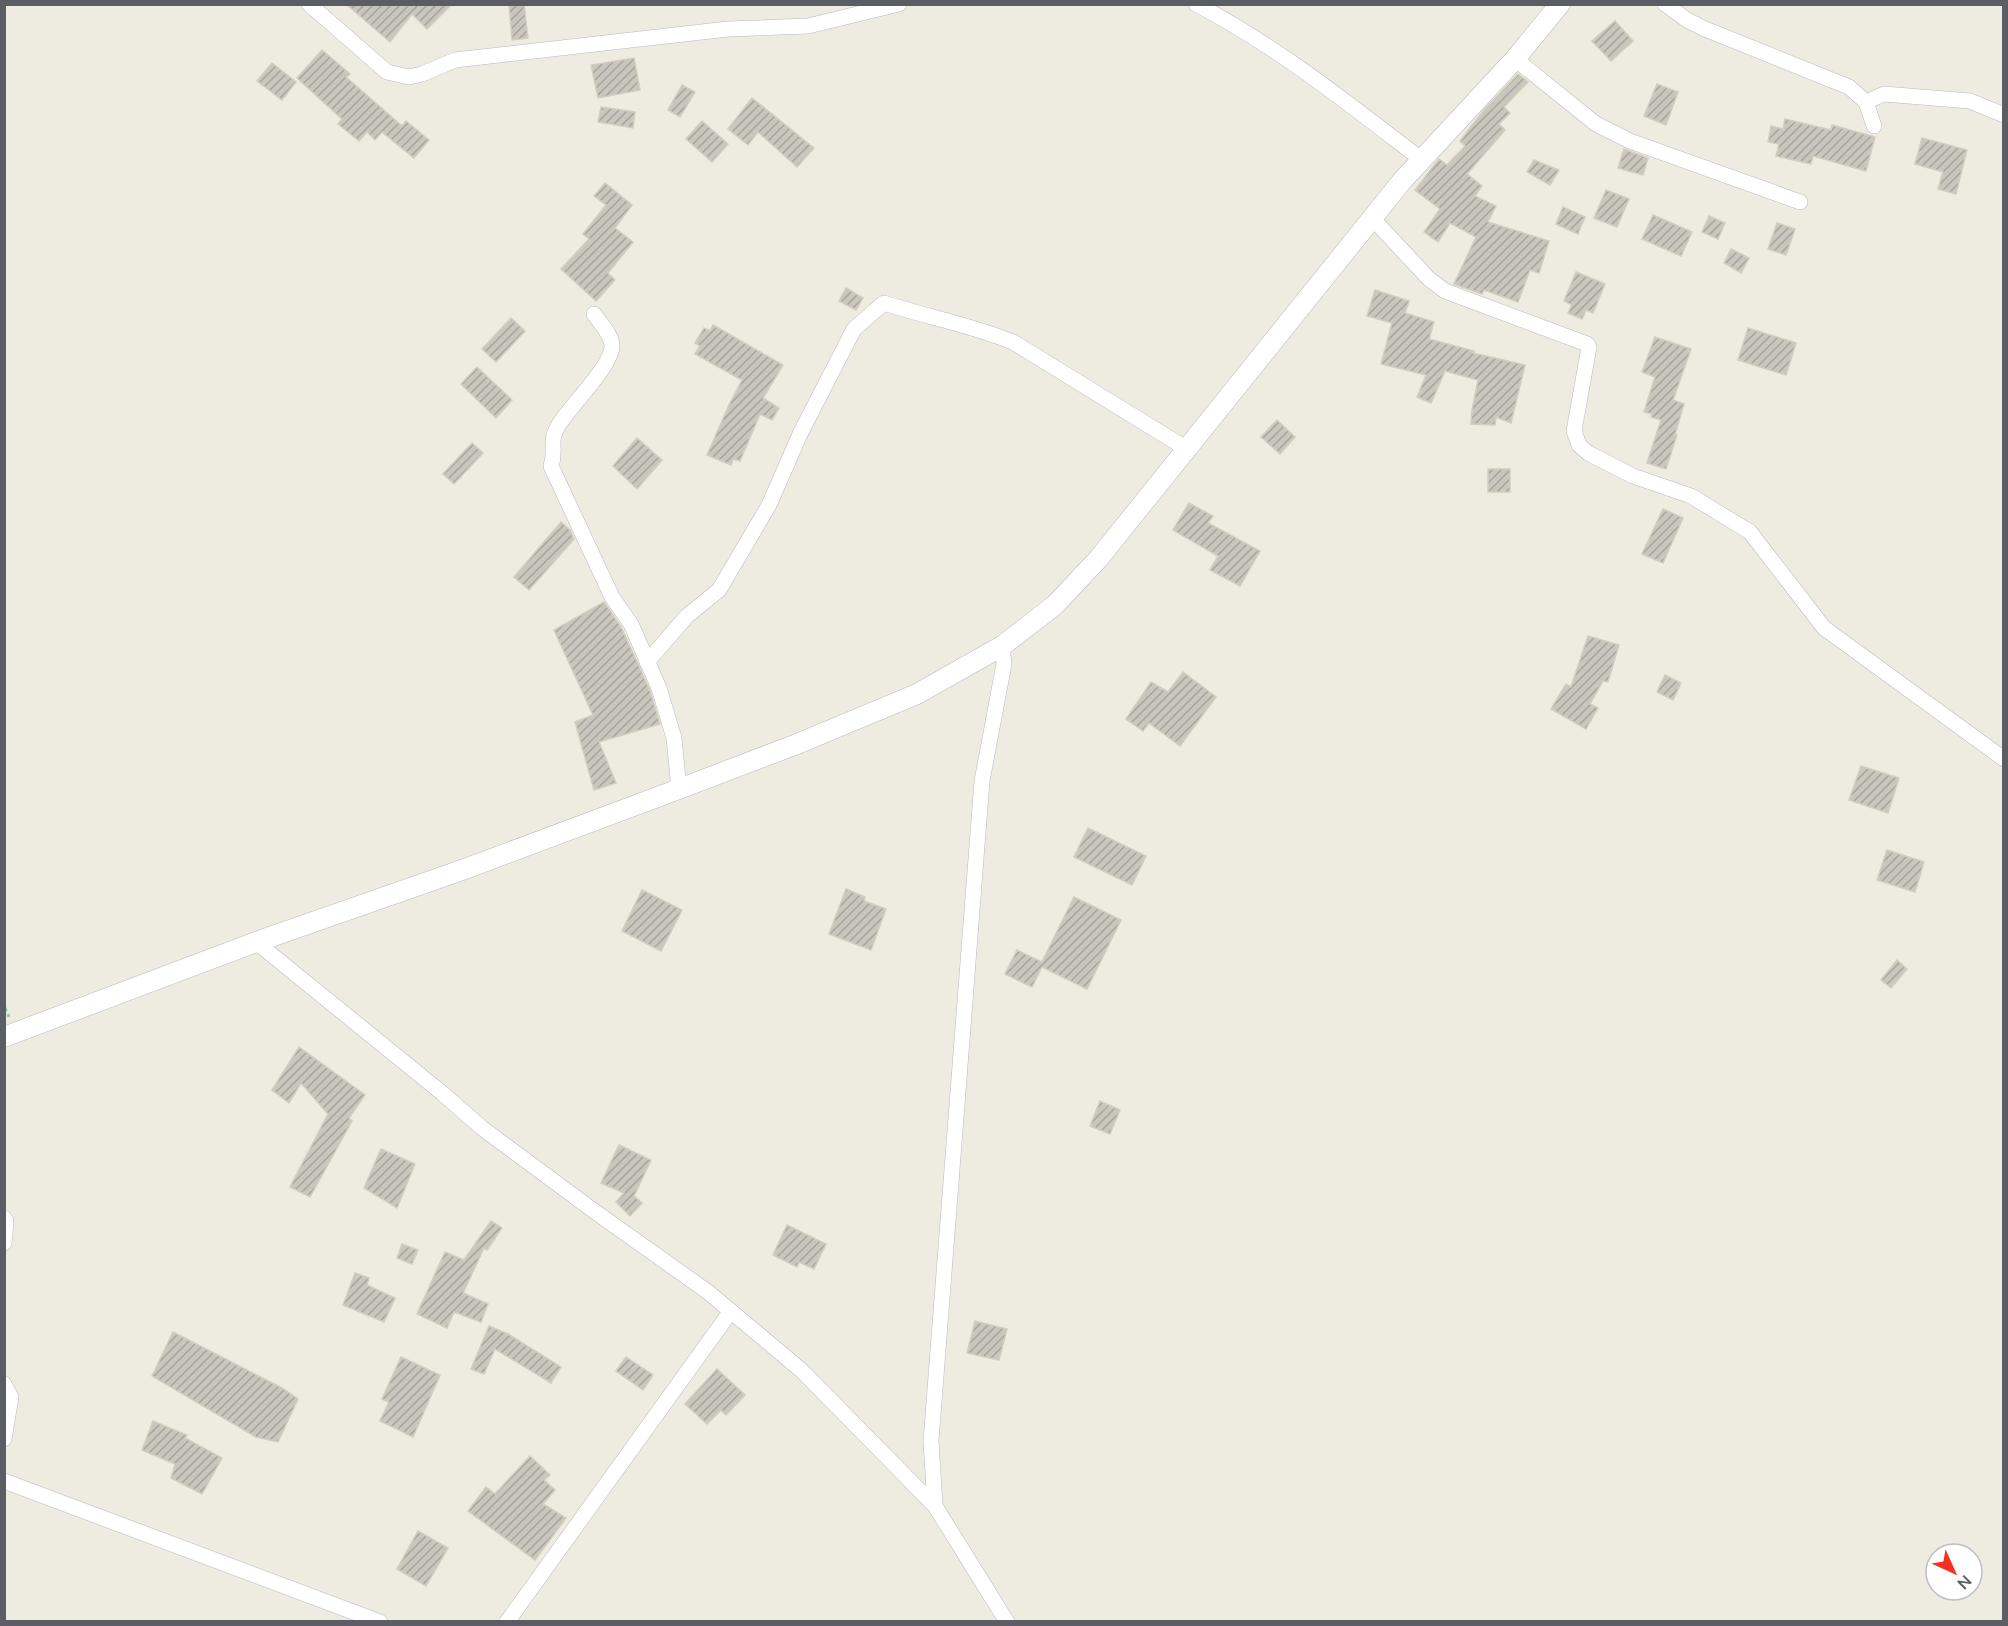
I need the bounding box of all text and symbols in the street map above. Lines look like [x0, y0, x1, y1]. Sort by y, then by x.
north arrow [1924, 1542, 1984, 1602]
text: N [1953, 1571, 1976, 1594]

